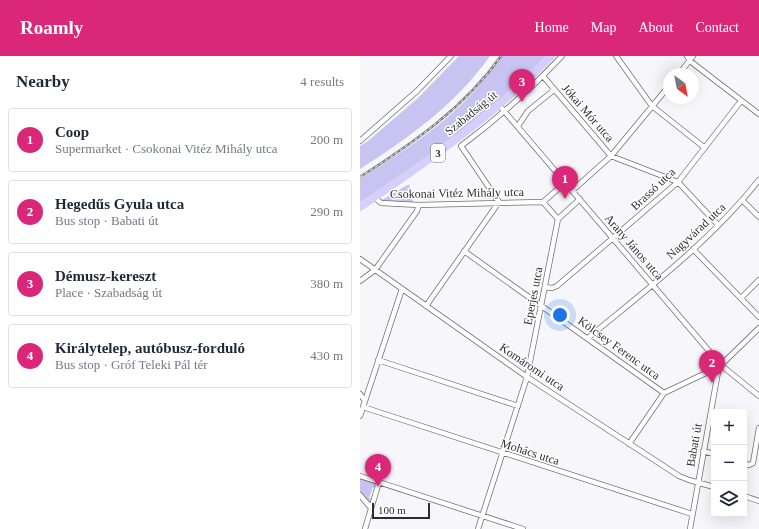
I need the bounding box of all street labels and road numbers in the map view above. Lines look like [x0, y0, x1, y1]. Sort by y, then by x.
street label: Jókai Mór utca [559, 81, 617, 145]
street label: Szabadság út [442, 87, 500, 138]
road number: 3 [431, 144, 445, 162]
street label: Brassó utca [628, 164, 679, 213]
street label: Csokonai Vitéz Mihály utca [390, 185, 525, 201]
street label: Nagyvárad utca [664, 200, 729, 262]
street label: Arany János utca [602, 211, 667, 283]
street label: Eperjes utca [521, 265, 546, 326]
street label: Kölcsey Ferenc utca [575, 314, 663, 383]
street label: Komáromi utca [497, 340, 568, 394]
street label: Babati út [683, 422, 705, 468]
street label: Mohács utca [499, 436, 562, 468]

